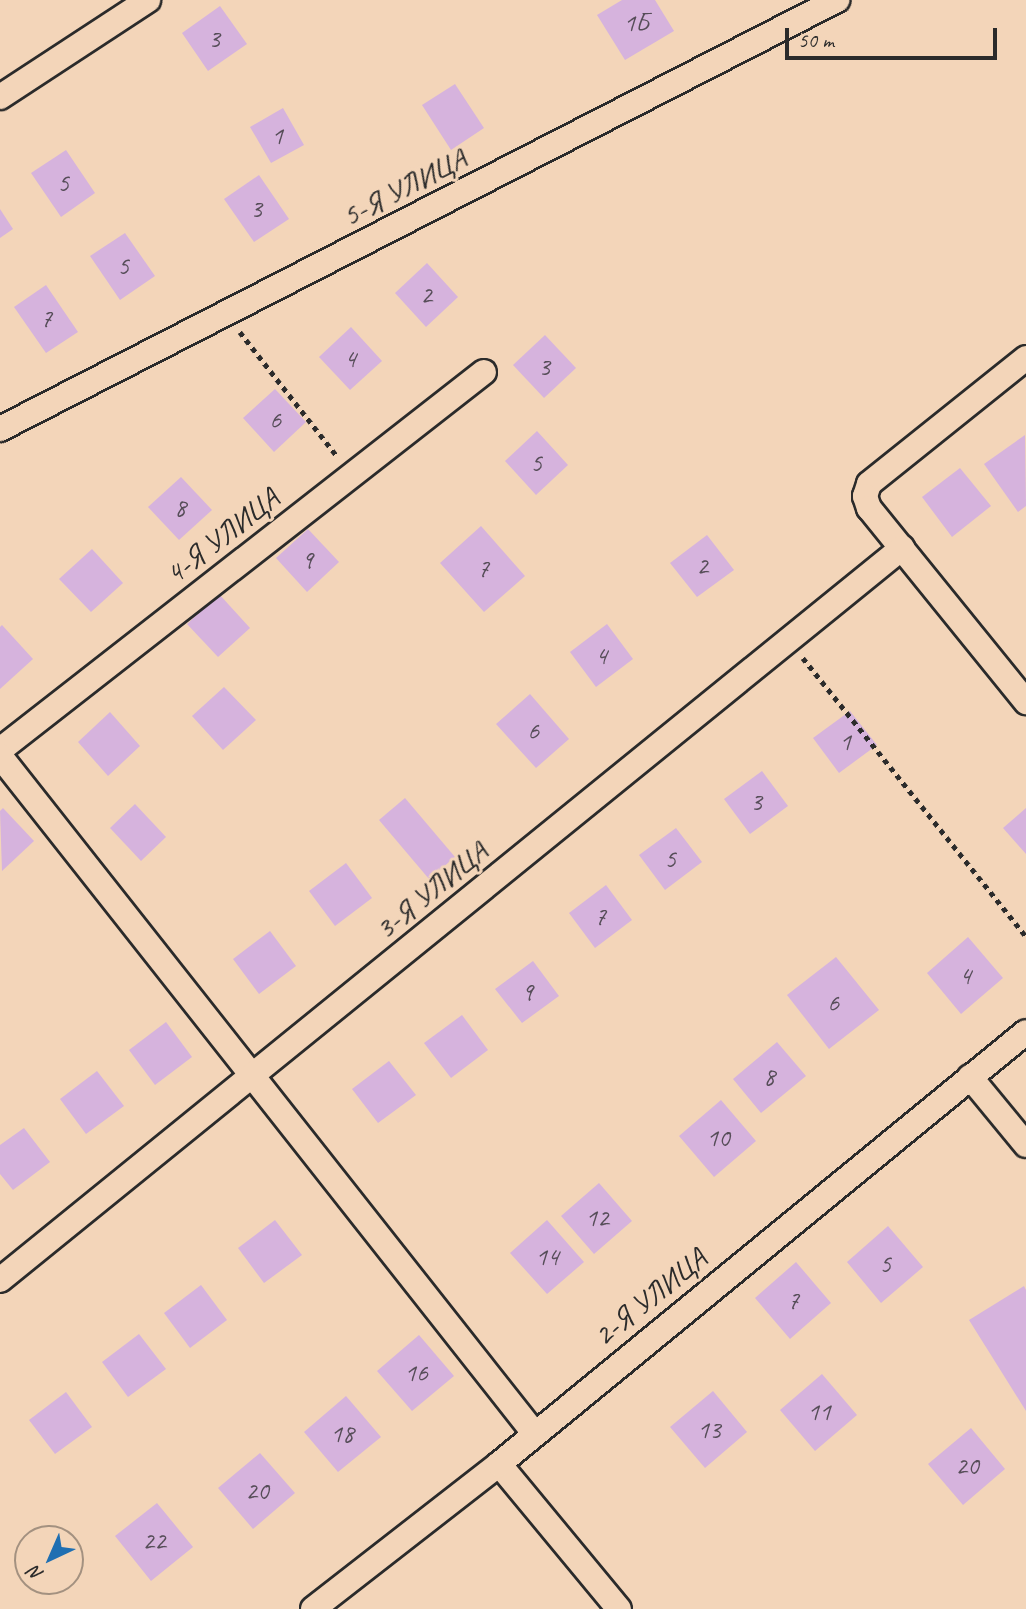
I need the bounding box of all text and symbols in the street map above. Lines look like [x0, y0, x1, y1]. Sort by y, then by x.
house number: 1Б [624, 7, 648, 39]
scale bar [788, 14, 1000, 58]
house number: 3 [208, 23, 220, 55]
text: 50 m [798, 27, 834, 53]
house number: 1 [271, 120, 283, 152]
street label: 5-Я УЛИЦА [336, 141, 472, 233]
house number: 5 [57, 167, 69, 199]
house number: 3 [250, 193, 262, 225]
house number: 5 [117, 250, 129, 282]
house number: 2 [420, 279, 432, 311]
house number: 7 [40, 303, 52, 335]
house number: 4 [344, 343, 356, 375]
house number: 3 [538, 351, 550, 383]
house number: 6 [269, 404, 281, 436]
house number: 5 [530, 447, 542, 479]
street label: 4-Я УЛИЦА [158, 481, 286, 591]
house number: 8 [174, 492, 186, 524]
house number: 9 [301, 544, 313, 576]
house number: 2 [696, 550, 708, 582]
house number: 7 [477, 553, 489, 585]
house number: 4 [595, 640, 607, 672]
house number: 6 [527, 715, 539, 747]
house number: 1 [839, 726, 851, 758]
house number: 3 [750, 786, 762, 818]
street label: 3-Я УЛИЦА [368, 834, 494, 946]
house number: 5 [664, 843, 676, 875]
house number: 7 [594, 901, 606, 933]
house number: 4 [959, 960, 971, 992]
house number: 9 [521, 976, 533, 1008]
house number: 6 [827, 987, 839, 1019]
house number: 8 [763, 1061, 775, 1093]
house number: 10 [706, 1122, 730, 1154]
house number: 12 [585, 1202, 609, 1234]
house number: 14 [535, 1241, 559, 1273]
street label: 2-Я УЛИЦА [587, 1241, 713, 1353]
house number: 5 [879, 1248, 891, 1280]
house number: 7 [787, 1285, 799, 1317]
house number: 16 [404, 1357, 428, 1389]
house number: 11 [807, 1396, 831, 1428]
house number: 13 [697, 1414, 721, 1446]
house number: 18 [330, 1418, 354, 1450]
house number: 20 [955, 1450, 979, 1482]
house number: 20 [245, 1475, 269, 1507]
north arrow [14, 1525, 84, 1595]
house number: 22 [142, 1525, 166, 1557]
text: N [23, 1561, 48, 1586]

